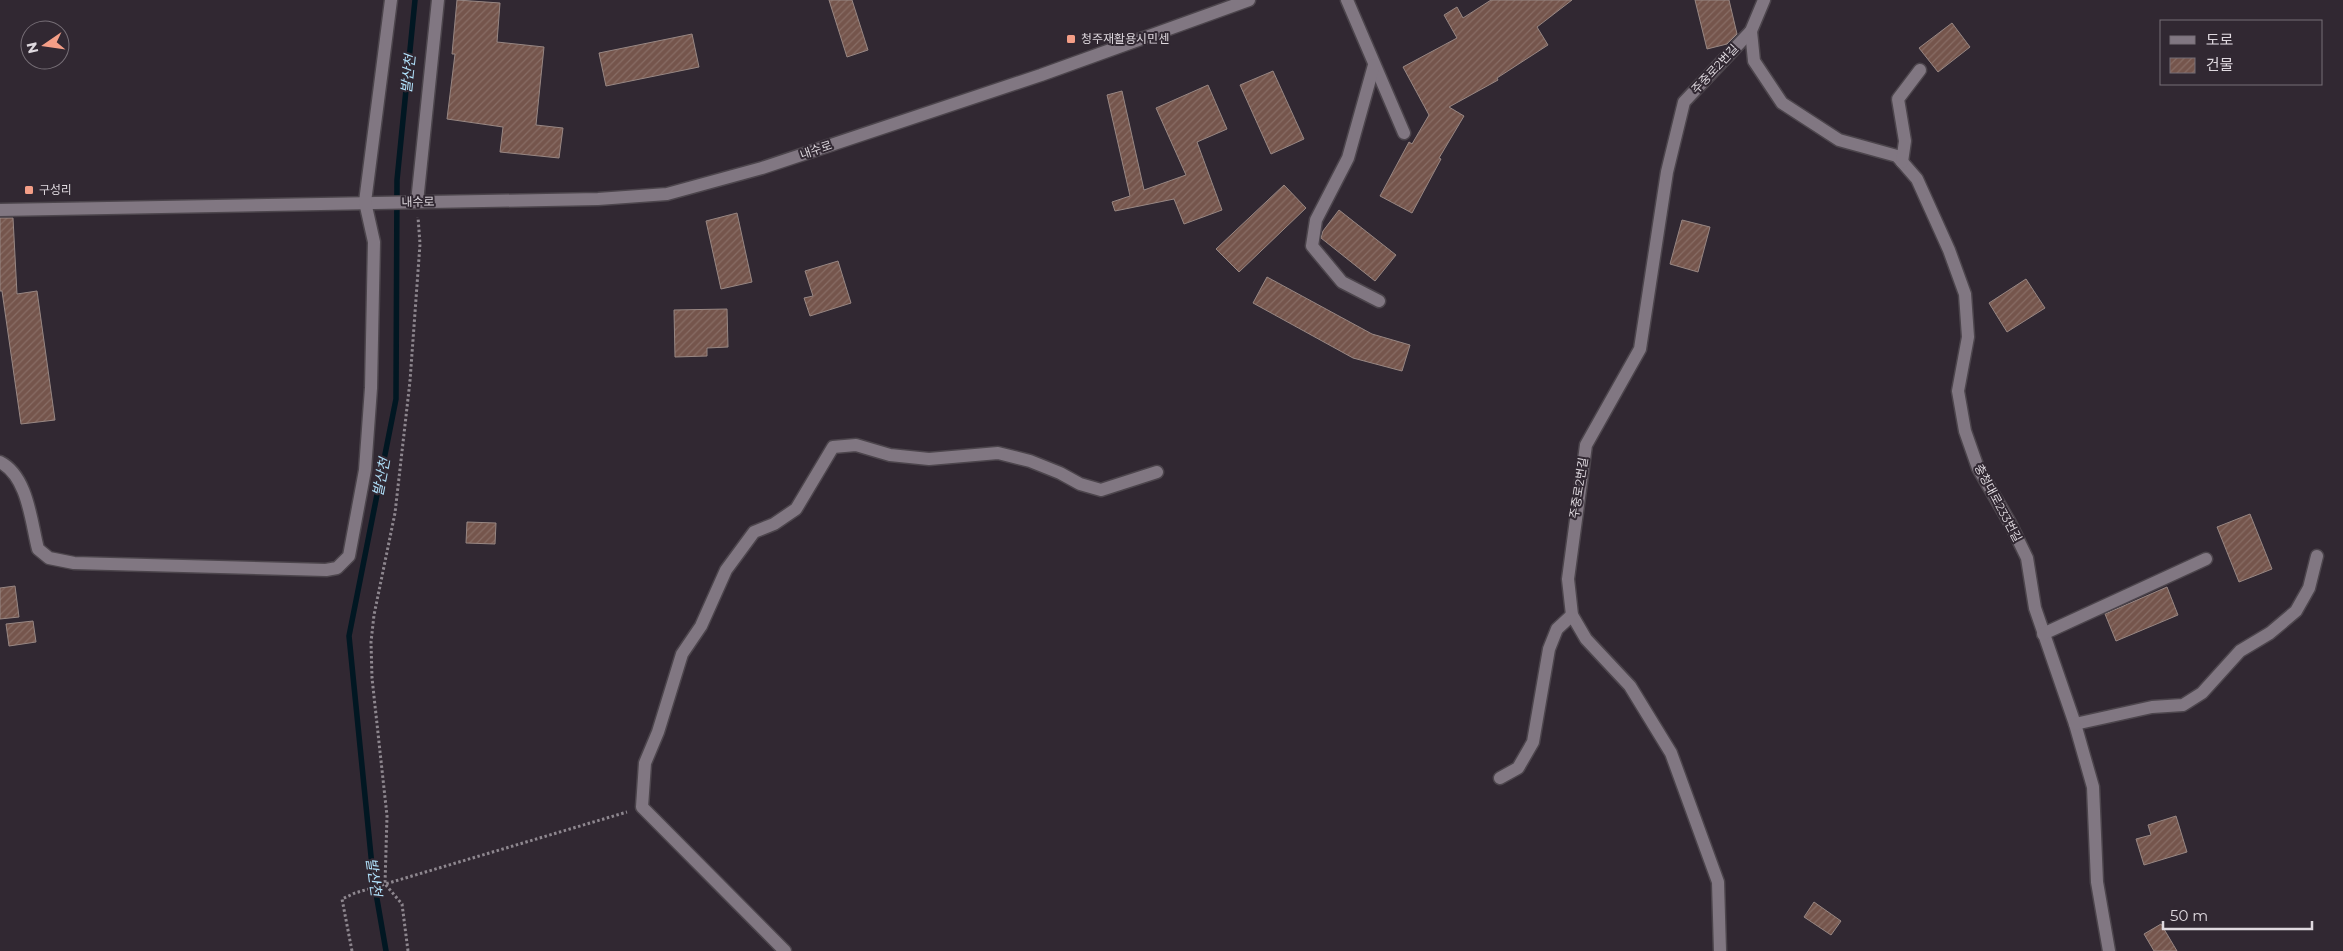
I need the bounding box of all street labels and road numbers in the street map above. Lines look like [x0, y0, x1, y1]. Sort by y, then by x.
street label: 주중로2번길 [1688, 41, 1741, 96]
street label: 내수로 [798, 137, 834, 162]
street label: 내수로 [401, 194, 435, 209]
street label: 주중로2번길 [1566, 456, 1591, 520]
street label: 충청대로233번길 [1972, 461, 2025, 544]

